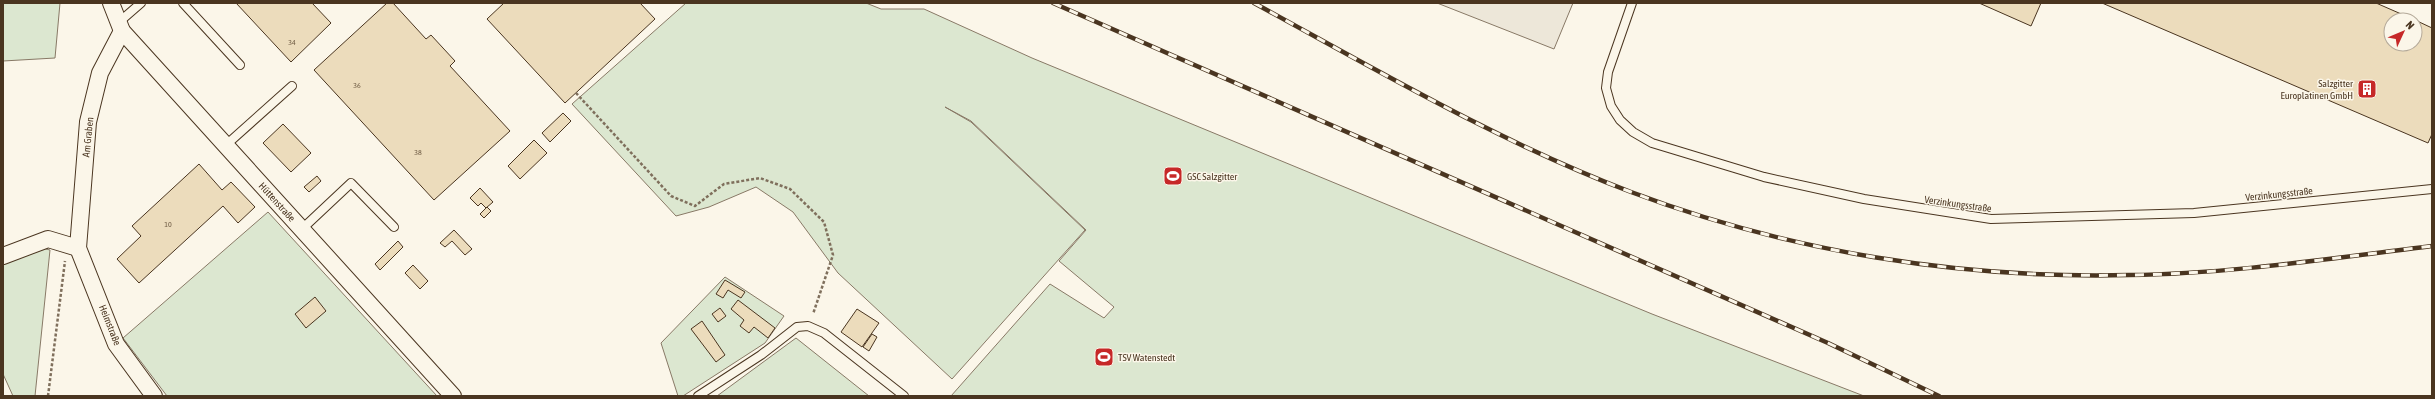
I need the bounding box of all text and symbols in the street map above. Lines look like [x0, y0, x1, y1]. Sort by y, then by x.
north arrow [2383, 12, 2423, 52]
text: N [2404, 19, 2417, 32]
house number: 34 [288, 38, 296, 47]
place label: Salzgitter Europlatinen GmbH [2280, 78, 2354, 101]
building icon: Salzgitter Europlatinen GmbH [2356, 78, 2378, 100]
house number: 36 [353, 81, 361, 90]
street label: Am Graben [80, 116, 96, 158]
house number: 38 [414, 148, 422, 157]
sports icon: GSC Salzgitter [1162, 165, 1184, 187]
place label: GSC Salzgitter [1187, 171, 1238, 182]
street label: Hüttenstraße [257, 180, 298, 224]
street label: Verzinkungsstraße [2245, 185, 2314, 203]
street label: Verzinkungsstraße [1924, 194, 1993, 214]
house number: 10 [164, 220, 172, 229]
street label: Heimstraße [97, 303, 123, 347]
sports icon: TSV Watenstedt [1093, 346, 1115, 368]
place label: TSV Watenstedt [1118, 352, 1175, 363]

